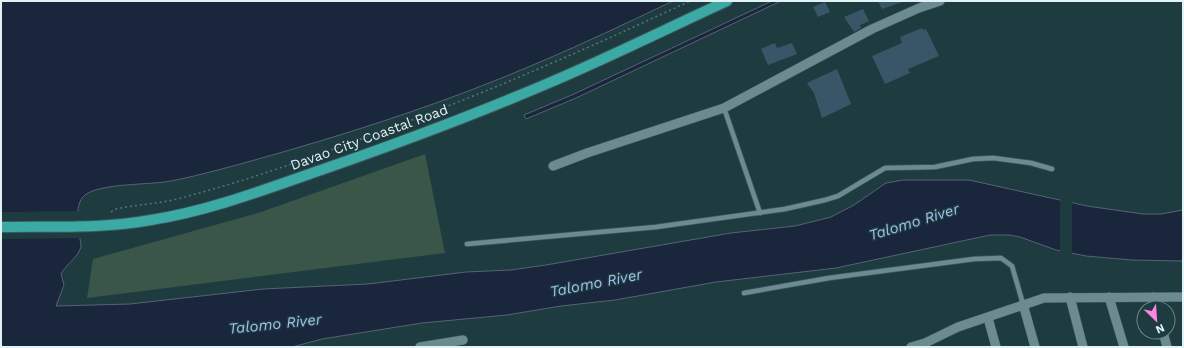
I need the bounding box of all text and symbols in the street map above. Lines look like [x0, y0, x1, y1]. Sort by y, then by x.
street label: Davao City Coastal Road [288, 101, 450, 173]
water label: Talomo River [867, 199, 962, 244]
water label: Talomo River [548, 265, 645, 301]
north arrow [1136, 300, 1176, 340]
water label: Talomo River [228, 310, 324, 338]
text: N [1154, 321, 1166, 336]

